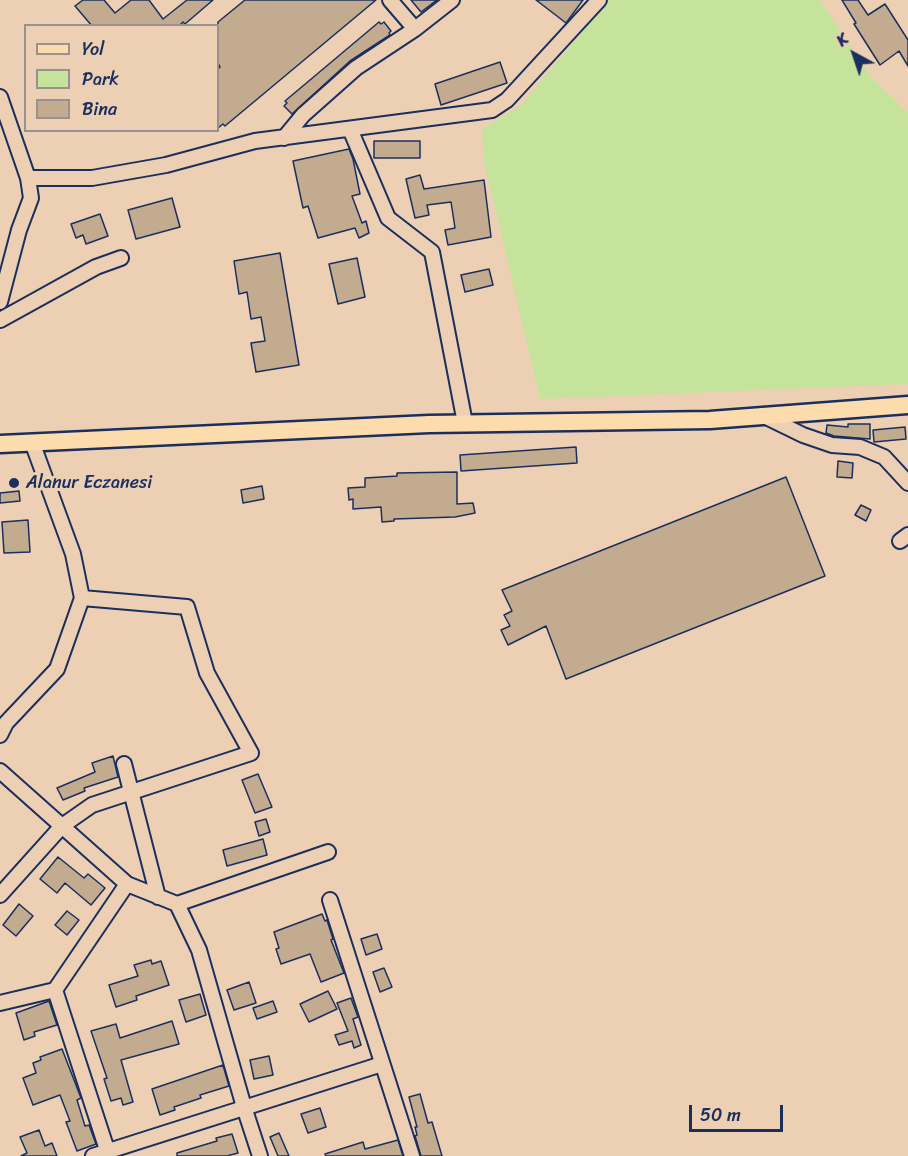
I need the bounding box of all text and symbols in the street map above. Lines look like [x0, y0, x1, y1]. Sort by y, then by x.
legend [24, 24, 219, 132]
north arrow [824, 24, 884, 84]
text: K [829, 26, 855, 54]
text: Yol [82, 33, 104, 65]
text: Park [82, 63, 119, 95]
text: Bina [82, 93, 117, 125]
place label: Alanur Eczanesi [26, 472, 152, 494]
marker: Alanur Eczanesi [7, 476, 21, 490]
scale bar [692, 1093, 786, 1131]
text: 50 m [700, 1099, 741, 1131]

